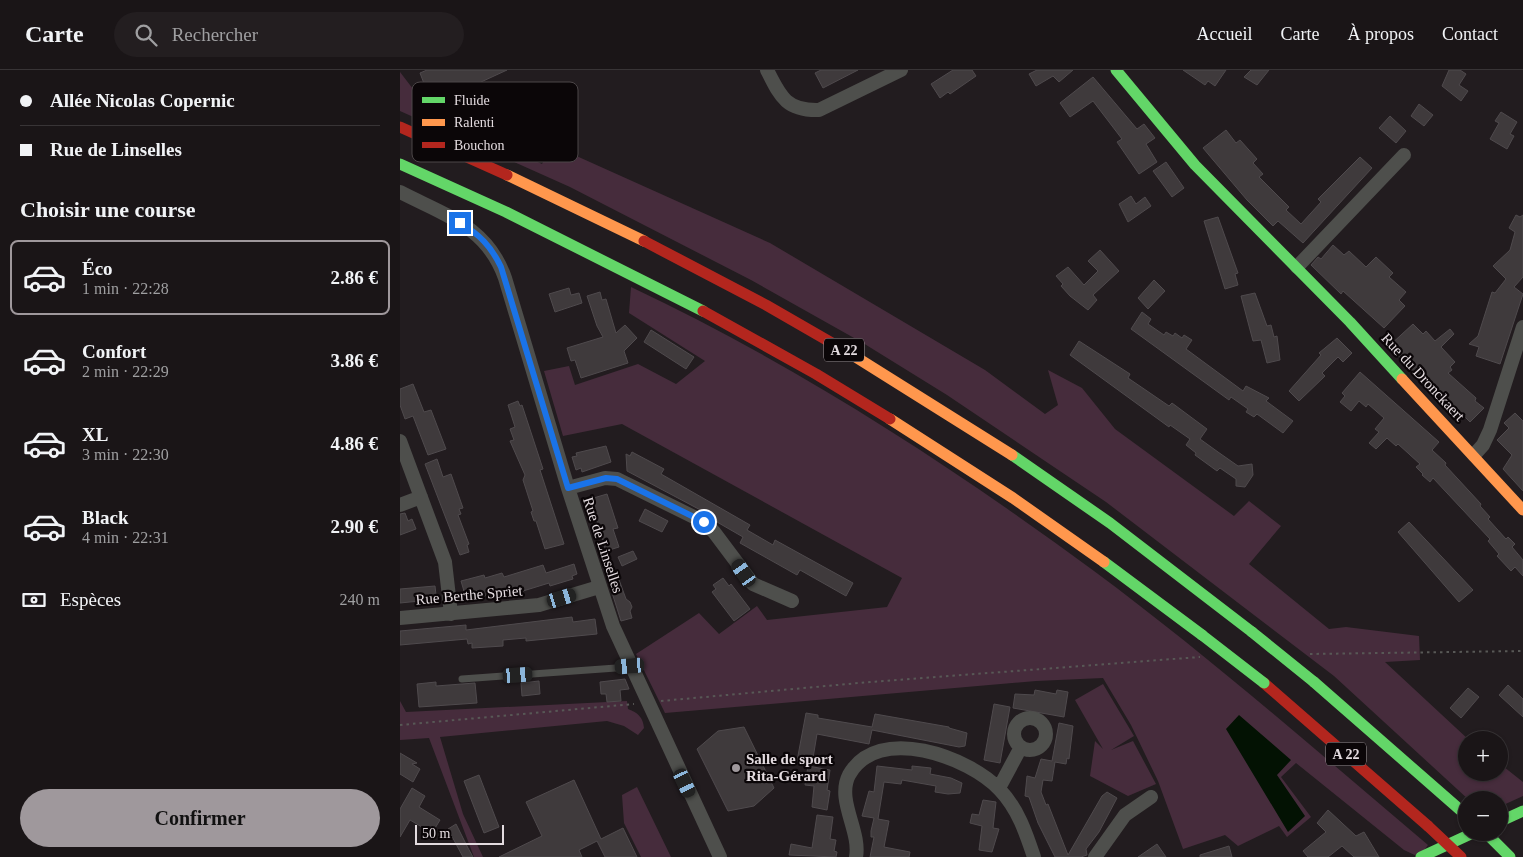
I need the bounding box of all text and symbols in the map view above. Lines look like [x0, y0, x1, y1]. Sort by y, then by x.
search box [114, 12, 464, 57]
text: Carte [25, 21, 84, 47]
icon: search [132, 21, 160, 49]
text: Rechercher [172, 24, 258, 45]
text: Accueil [1197, 24, 1253, 44]
text: Carte [1281, 24, 1320, 44]
text: À propos [1348, 24, 1414, 44]
text: Contact [1442, 24, 1498, 44]
legend [412, 82, 578, 162]
text: Allée Nicolas Copernic [50, 90, 235, 111]
text: Fluide [454, 93, 490, 108]
text: Ralenti [454, 115, 495, 130]
text: Bouchon [454, 138, 505, 153]
text: Rue de Linselles [50, 139, 182, 160]
text: Choisir une course [20, 197, 196, 222]
route end [449, 212, 471, 234]
icon: car [22, 255, 67, 300]
text: Éco [82, 258, 113, 279]
text: 2.86 € [331, 267, 378, 288]
text: 1 min · 22:28 [82, 280, 169, 297]
street label: Rue du Dronckaert [1378, 330, 1468, 425]
icon: car [22, 338, 67, 383]
road number: A 22 [824, 338, 864, 362]
text: Confort [82, 341, 146, 362]
text: 3.86 € [331, 350, 378, 371]
text: 2 min · 22:29 [82, 363, 169, 380]
icon: car [22, 421, 67, 466]
text: XL [82, 424, 108, 445]
text: 4.86 € [331, 433, 378, 454]
text: 3 min · 22:30 [82, 446, 169, 463]
street label: Rue de Linselles [580, 495, 626, 595]
icon: car [22, 504, 67, 549]
text: Black [82, 507, 128, 528]
route start [693, 511, 715, 533]
text: 2.90 € [331, 516, 378, 537]
text: 4 min · 22:31 [82, 529, 169, 546]
car [729, 556, 758, 590]
street label: Rue Berthe Spriet [415, 582, 524, 608]
icon: cash [20, 586, 48, 614]
car [545, 586, 578, 610]
text: Espèces [60, 589, 121, 610]
text: 240 m [340, 591, 380, 608]
car [614, 657, 645, 675]
car [502, 666, 533, 684]
map controls [1458, 731, 1508, 841]
button: + [1458, 731, 1508, 781]
road number: A 22 [1326, 742, 1366, 766]
place label: Salle de sport Rita-Gérard [746, 751, 833, 784]
marker: Salle de sport Rita-Gérard [730, 762, 742, 774]
car [671, 766, 698, 800]
button: Confirmer [20, 789, 380, 847]
button: − [1458, 791, 1508, 841]
scale bar [415, 822, 504, 845]
text: 50 m [422, 826, 450, 841]

